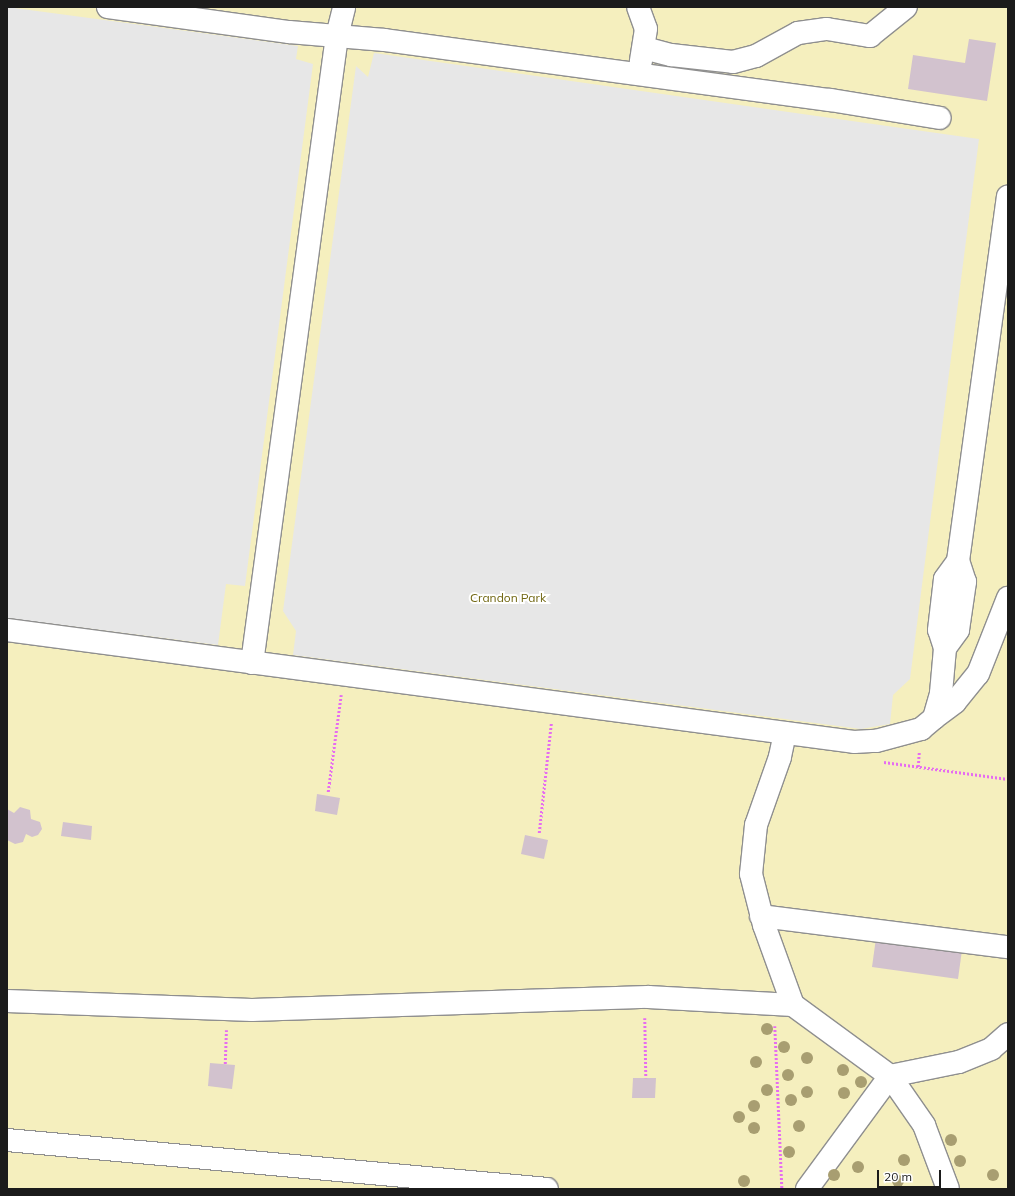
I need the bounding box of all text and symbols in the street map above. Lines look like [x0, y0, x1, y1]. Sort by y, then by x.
park label: Crandon Park [470, 591, 546, 605]
scale bar [879, 1162, 943, 1188]
text: 20 m [884, 1169, 912, 1184]

